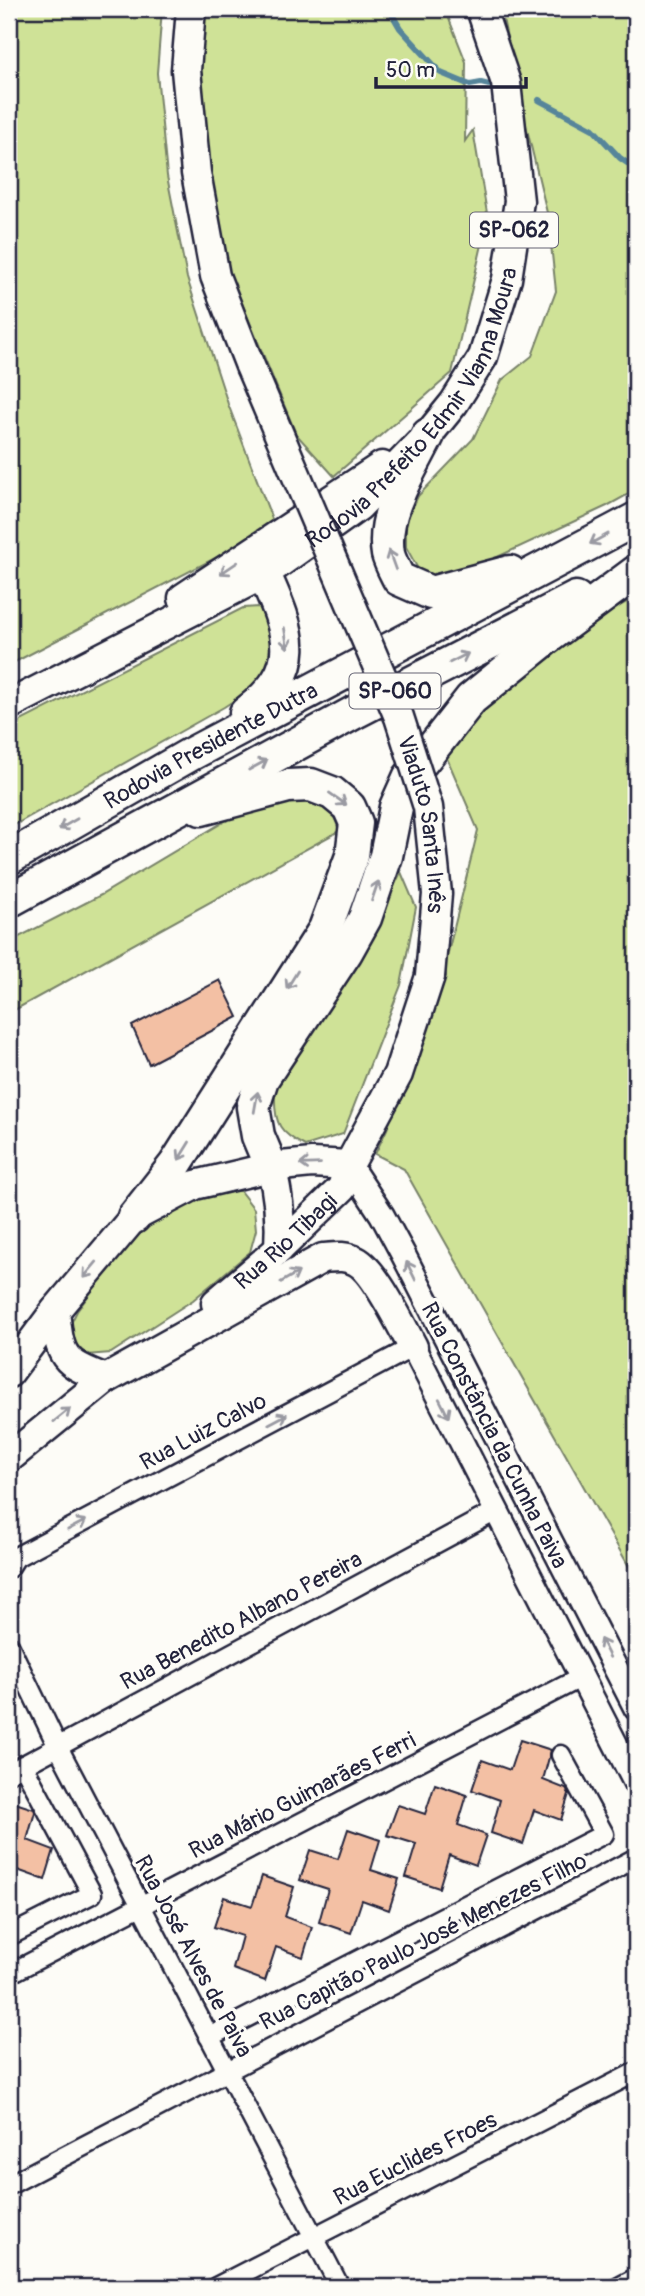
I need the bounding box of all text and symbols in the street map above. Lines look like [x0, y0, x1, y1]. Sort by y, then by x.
scale bar [376, 46, 526, 90]
text: 50 m [386, 57, 435, 84]
road number: SP-062 [470, 212, 558, 247]
street label: Rodovia Prefeito Edmir Vianna Moura [300, 265, 524, 555]
one-way arrow [590, 532, 610, 546]
one-way arrow [385, 550, 397, 572]
one-way arrow [219, 561, 239, 575]
one-way arrow [280, 626, 293, 649]
one-way arrow [448, 650, 469, 664]
road number: SP-060 [350, 674, 440, 708]
street label: Rodovia Presidente Dutra [99, 676, 323, 816]
street label: Viaduto Santa Inês [391, 732, 451, 914]
one-way arrow [248, 758, 268, 772]
one-way arrow [328, 792, 347, 806]
one-way arrow [58, 818, 79, 831]
one-way arrow [369, 880, 382, 902]
one-way arrow [285, 970, 300, 989]
one-way arrow [250, 1092, 263, 1114]
one-way arrow [177, 1141, 191, 1161]
one-way arrow [299, 1157, 322, 1170]
street label: Rua Rio Tibagi [228, 1187, 343, 1296]
one-way arrow [82, 1260, 98, 1278]
one-way arrow [404, 1261, 418, 1282]
one-way arrow [279, 1270, 299, 1284]
street label: Rua Constância da Cunha Paiva [415, 1297, 574, 1573]
street label: Rua Luiz Calvo [135, 1386, 272, 1477]
one-way arrow [438, 1397, 452, 1418]
one-way arrow [52, 1407, 70, 1423]
one-way arrow [267, 1412, 288, 1425]
one-way arrow [66, 1518, 87, 1532]
street label: Rua Benedito Albano Pereira [115, 1544, 367, 1696]
one-way arrow [598, 1638, 612, 1658]
street label: Rua Mário Guimarães Ferri [184, 1726, 420, 1865]
street label: Rua Capitão Paulo José Menezes Filho [255, 1846, 592, 2037]
street label: Rua José Alves de Paiva [128, 1850, 259, 2062]
street label: Rua Euclides Froes [329, 2105, 502, 2212]

